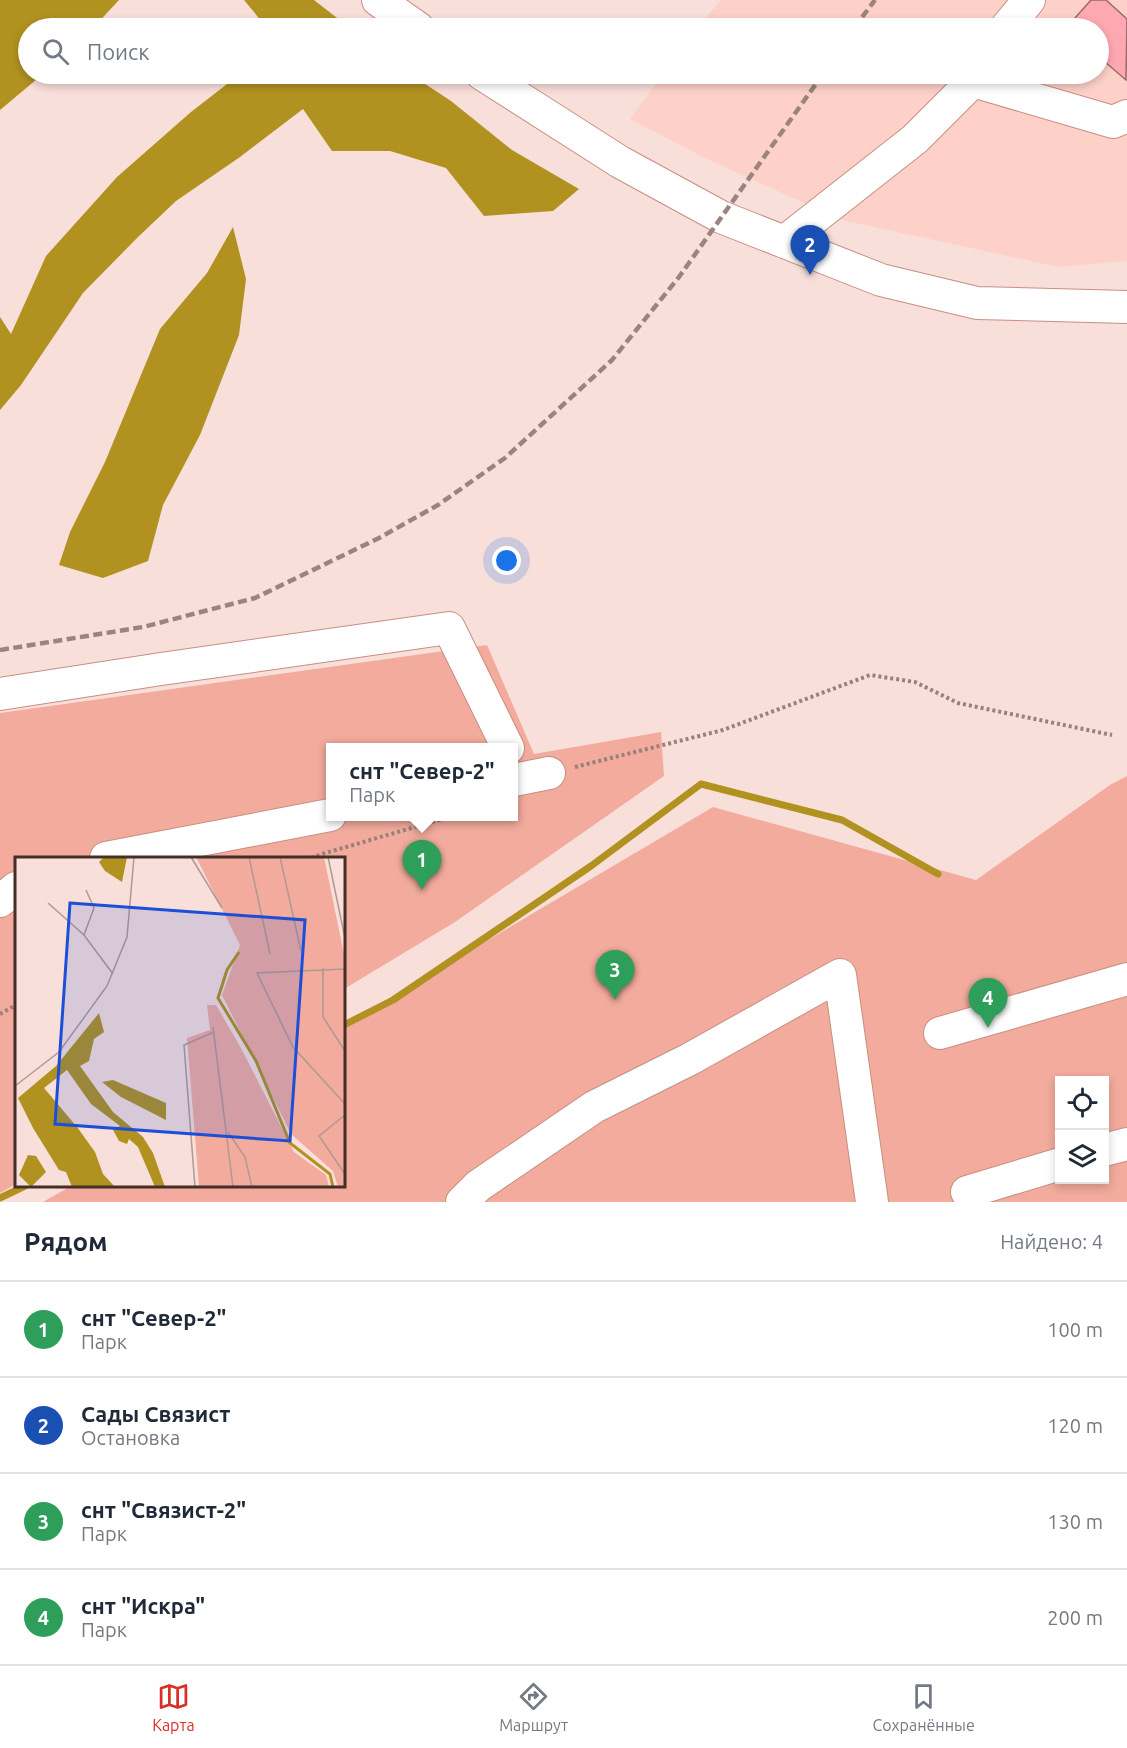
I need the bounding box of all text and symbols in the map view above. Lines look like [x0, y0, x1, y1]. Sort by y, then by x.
search box [18, 18, 1109, 84]
icon: search [39, 35, 72, 68]
text: Поиск [87, 39, 150, 64]
pin: 2 [790, 226, 830, 275]
your location [492, 546, 521, 575]
popup [326, 743, 518, 821]
text: снт "Север-2" [349, 758, 495, 783]
text: Парк [349, 783, 395, 806]
pin: 1 [402, 840, 442, 890]
inset map [15, 857, 345, 1187]
pin: 3 [596, 950, 634, 1000]
pin: 4 [968, 978, 1008, 1028]
map controls [1055, 1076, 1109, 1184]
button: locate [1055, 1076, 1109, 1130]
button: layers [1055, 1130, 1109, 1184]
text: Рядом [24, 1227, 108, 1256]
text: Найдено: 4 [1000, 1230, 1103, 1253]
text: снт "Север-2" [81, 1305, 226, 1330]
text: 1 [38, 1318, 49, 1341]
text: 100 m [1047, 1318, 1103, 1341]
text: Парк [81, 1330, 127, 1353]
text: Сады Связист [81, 1401, 230, 1426]
text: 2 [38, 1414, 49, 1437]
text: 120 m [1047, 1414, 1103, 1437]
text: Остановка [81, 1426, 180, 1449]
text: снт "Связист-2" [81, 1497, 246, 1522]
text: 3 [38, 1510, 49, 1533]
text: 130 m [1047, 1510, 1103, 1533]
text: Парк [81, 1522, 127, 1545]
text: снт "Искра" [81, 1593, 205, 1618]
text: 4 [38, 1606, 49, 1629]
text: 200 m [1047, 1606, 1103, 1629]
text: Парк [81, 1618, 127, 1641]
tab: Карта [152, 1680, 195, 1734]
tab: Маршрут [499, 1680, 568, 1734]
tab: Сохранённые [873, 1680, 975, 1734]

